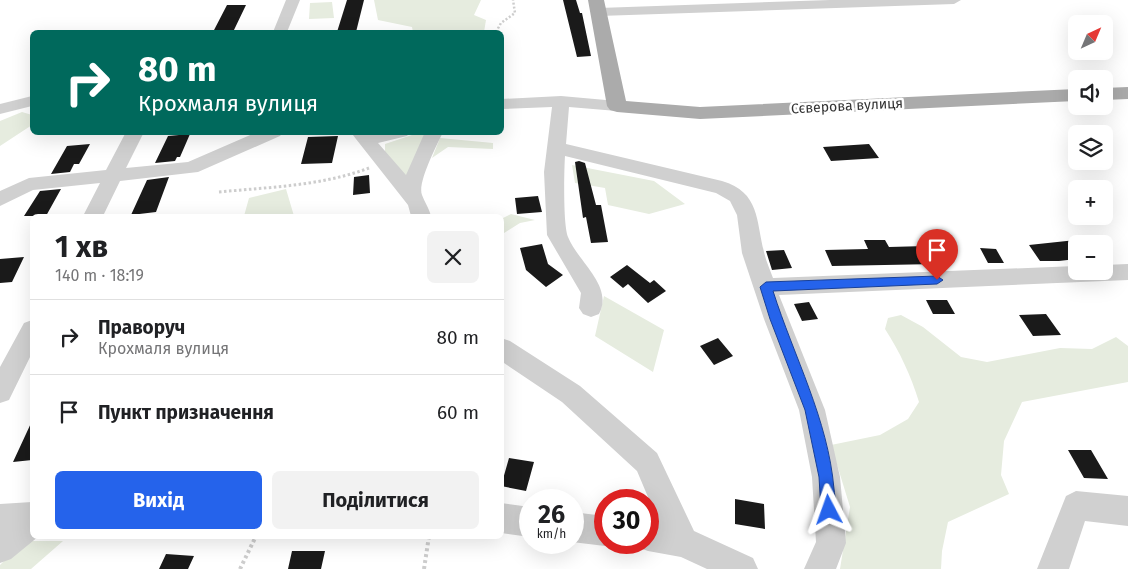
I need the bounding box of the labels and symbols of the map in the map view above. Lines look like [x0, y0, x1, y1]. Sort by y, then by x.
north arrow [1068, 15, 1112, 60]
street label: Сєверова вулиця [791, 95, 903, 117]
pin [916, 229, 958, 280]
position arrow [802, 483, 854, 535]
speed limit sign: 30 [594, 489, 659, 554]

